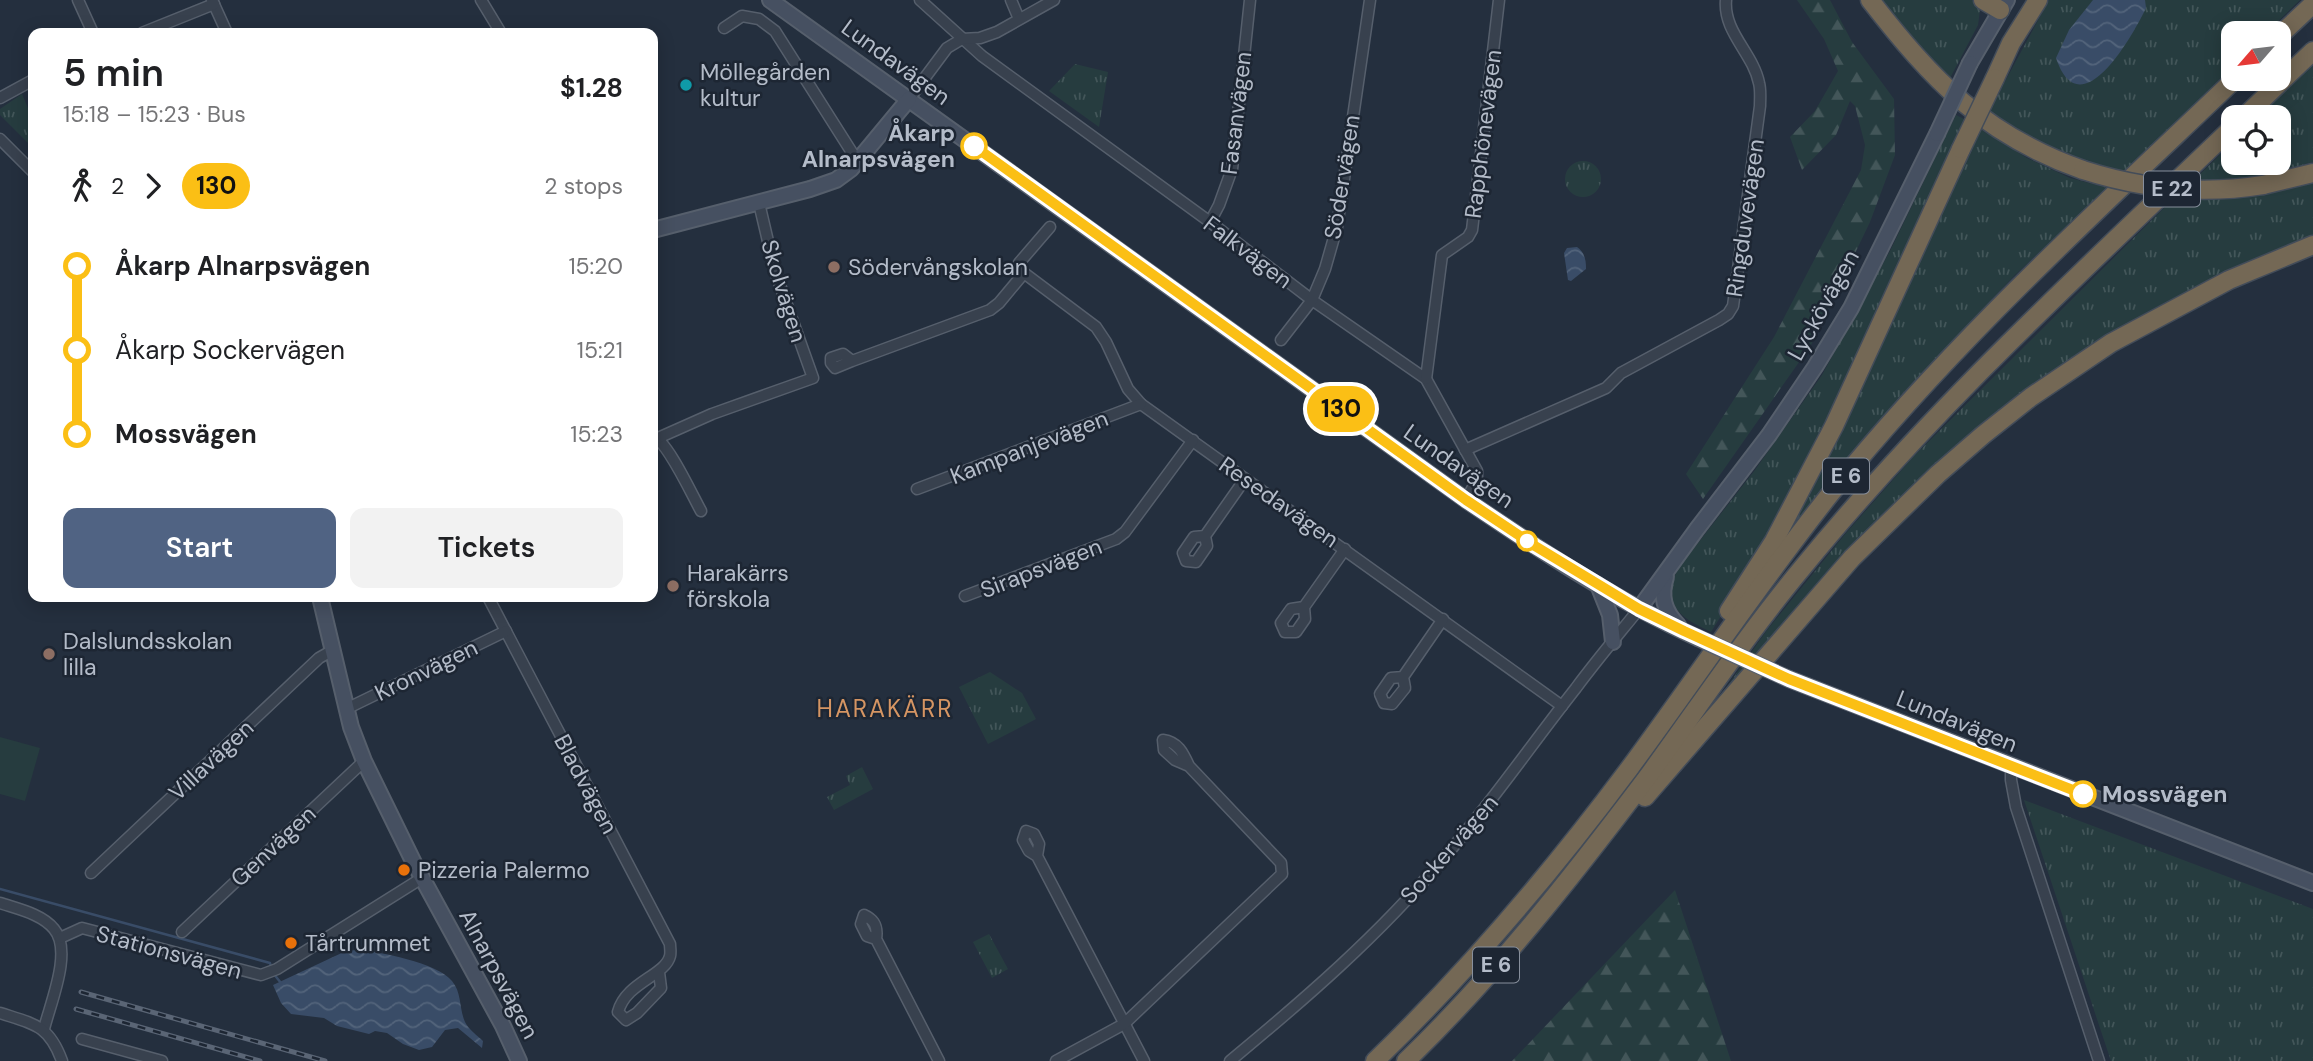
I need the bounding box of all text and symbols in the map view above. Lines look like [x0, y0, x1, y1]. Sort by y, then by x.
street label: Lundavägen [836, 12, 956, 112]
north arrow [2221, 21, 2291, 91]
map controls [2221, 21, 2291, 175]
text: 5 min [63, 48, 164, 98]
street label: Rapphönevägen [1458, 48, 1508, 220]
street label: Fasanvägen [1214, 50, 1258, 176]
place label: Möllegården kultur [700, 57, 830, 113]
text: $1.28 [560, 71, 623, 105]
marker: Möllegården kultur [678, 77, 694, 93]
text: 15:18 – 15:23 · Bus [63, 99, 246, 129]
button: locate [2221, 105, 2291, 175]
street label: Södervägen [1317, 113, 1367, 241]
place label: Åkarp Alnarpsvägen [802, 117, 955, 174]
marker: Åkarp Alnarpsvägen [961, 133, 987, 159]
street label: Ringduvevägen [1719, 137, 1771, 299]
icon: walk [63, 167, 101, 205]
icon: forward [134, 167, 172, 205]
text: 130 [196, 170, 236, 201]
text: 2 [111, 171, 124, 201]
text: 2 stops [544, 171, 623, 201]
road number: E 22 [2144, 172, 2200, 206]
street label: Falkvägen [1198, 209, 1298, 295]
street label: Skolvägen [754, 236, 814, 346]
street label: Lyckövägen [1780, 244, 1866, 366]
text: Åkarp Alnarpsvägen [115, 249, 370, 283]
text: 15:20 [568, 251, 623, 281]
place label: Södervångskolan [848, 252, 1028, 282]
marker: Södervångskolan [826, 259, 842, 275]
text: Åkarp Sockervägen [115, 333, 345, 367]
text: 15:21 [577, 335, 623, 365]
line badge: 130 [1301, 386, 1381, 432]
text: 130 [1321, 393, 1361, 424]
street label: Kampanjevägen [946, 403, 1112, 491]
text: Mossvägen [115, 417, 257, 451]
street label: Lundavägen [1398, 417, 1520, 515]
text: 15:23 [570, 419, 623, 449]
street label: Resedavägen [1213, 450, 1345, 554]
road number: E 6 [1823, 458, 1869, 494]
button: Start [63, 508, 336, 588]
button: Tickets [350, 508, 623, 588]
street label: Sirapsvägen [976, 531, 1106, 605]
unlabelled marker [1517, 531, 1537, 551]
place label: Harakärrs förskola [687, 558, 789, 614]
marker: Harakärrs förskola [665, 578, 681, 594]
place label: Dalslundsskolan lilla [63, 626, 232, 682]
street label: Kronvägen [370, 632, 482, 708]
marker: Dalslundsskolan lilla [41, 646, 57, 662]
street label: Lundavägen [1892, 683, 2022, 759]
district label: HARAKÄRR [817, 693, 953, 724]
street label: Villavägen [162, 713, 260, 807]
street label: Bladvägen [547, 729, 625, 839]
place label: Mossvägen [2102, 779, 2227, 809]
marker: Mossvägen [2070, 781, 2096, 807]
street label: Sockervägen [1393, 788, 1505, 910]
street label: Genvägen [224, 799, 322, 893]
place label: Pizzeria Palermo [418, 855, 590, 885]
marker: Pizzeria Palermo [396, 862, 412, 878]
street label: Alnarpsvägen [452, 904, 546, 1044]
street label: Stationsvägen [93, 918, 245, 986]
place label: Tårtrummet [305, 928, 431, 958]
marker: Tårtrummet [283, 935, 299, 951]
road number: E 6 [1473, 948, 1519, 982]

